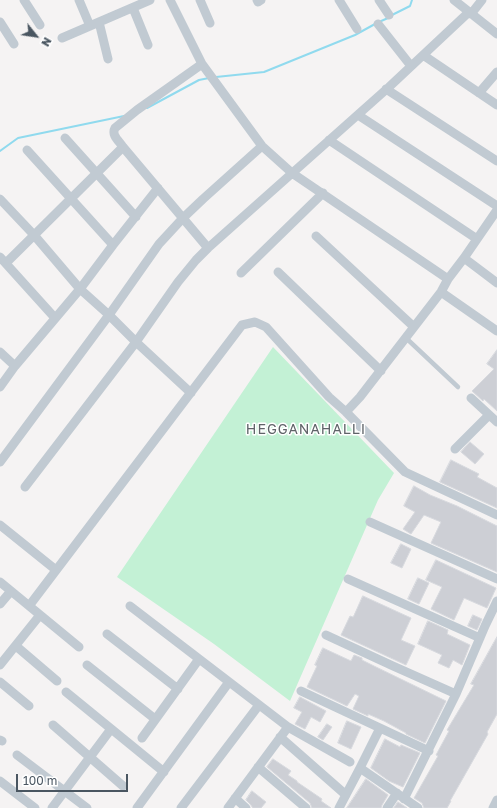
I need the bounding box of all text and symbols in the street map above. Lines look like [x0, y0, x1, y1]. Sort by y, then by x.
north arrow [16, 16, 56, 56]
text: N [39, 35, 55, 49]
district label: HEGGANAHALLI [246, 422, 366, 438]
scale bar [18, 766, 130, 792]
text: 100 m [23, 773, 57, 788]

